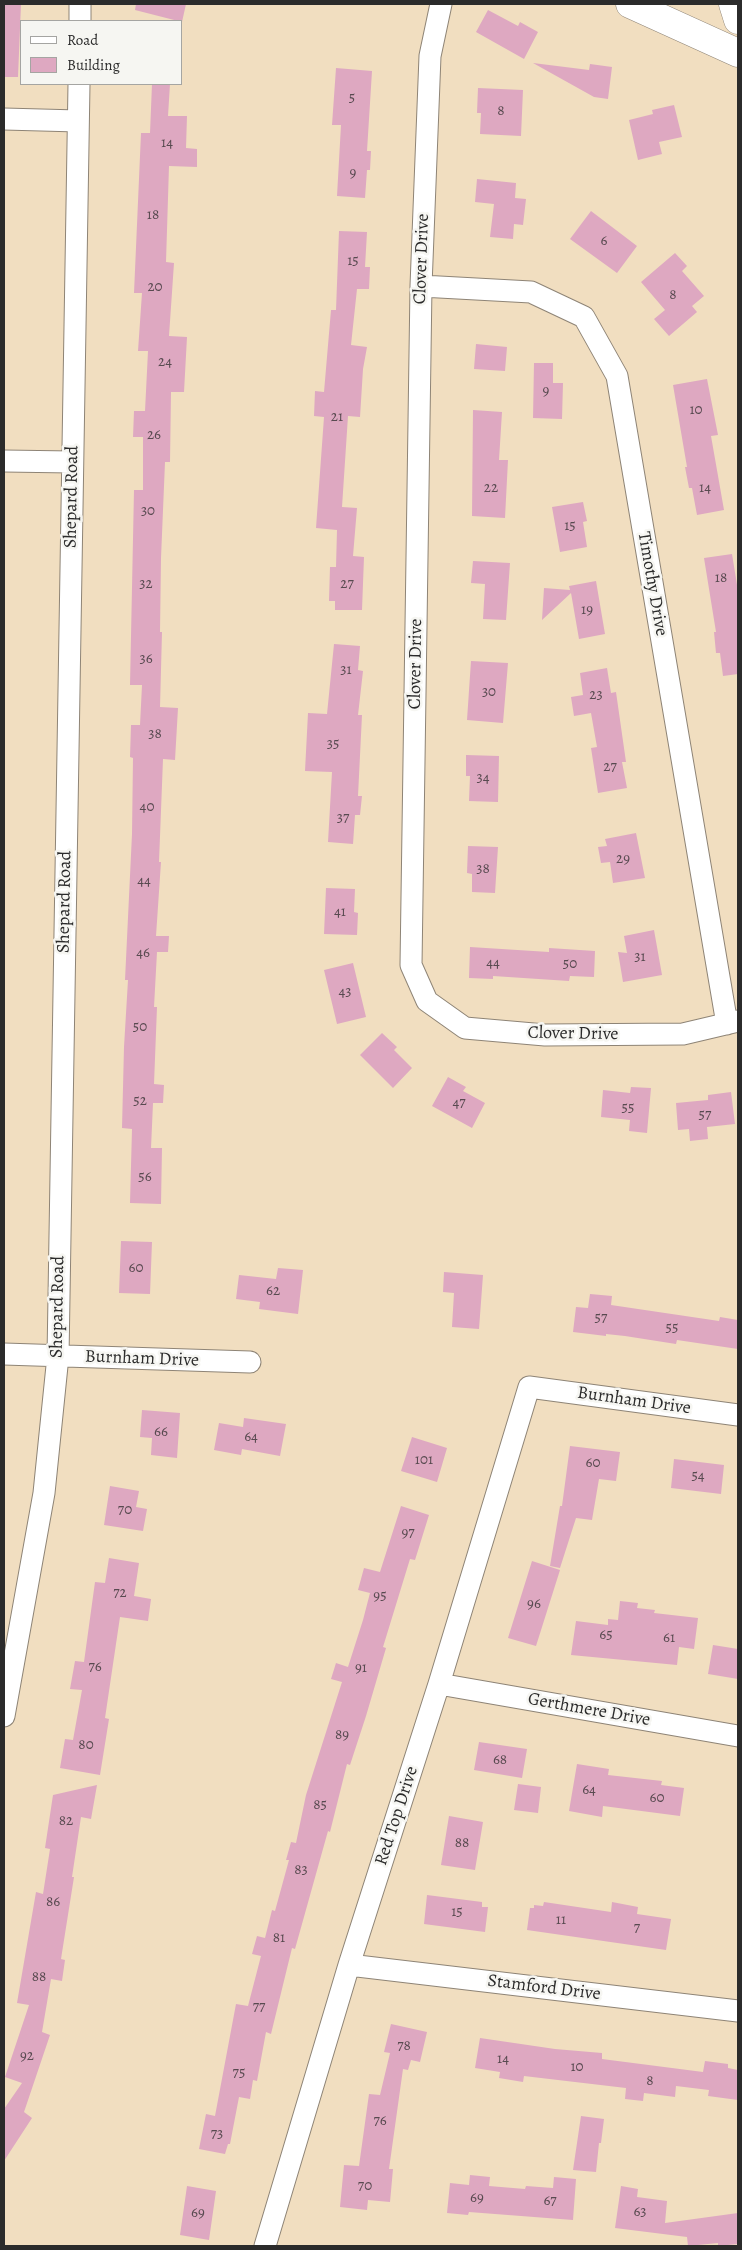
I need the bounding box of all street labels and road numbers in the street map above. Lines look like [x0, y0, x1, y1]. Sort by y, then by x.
street label: Clover Drive [410, 213, 434, 305]
street label: Shepard Road [60, 446, 84, 548]
street label: Timothy Drive [632, 530, 672, 638]
street label: Clover Drive [404, 618, 428, 710]
street label: Shepard Road [53, 851, 77, 953]
street label: Clover Drive [527, 1022, 619, 1046]
street label: Shepard Road [46, 1256, 70, 1358]
street label: Burnham Drive [85, 1346, 199, 1372]
street label: Burnham Drive [576, 1382, 692, 1420]
street label: Gerthmere Drive [526, 1689, 652, 1731]
street label: Red Top Drive [371, 1764, 423, 1868]
street label: Stamford Drive [486, 1970, 602, 2006]

